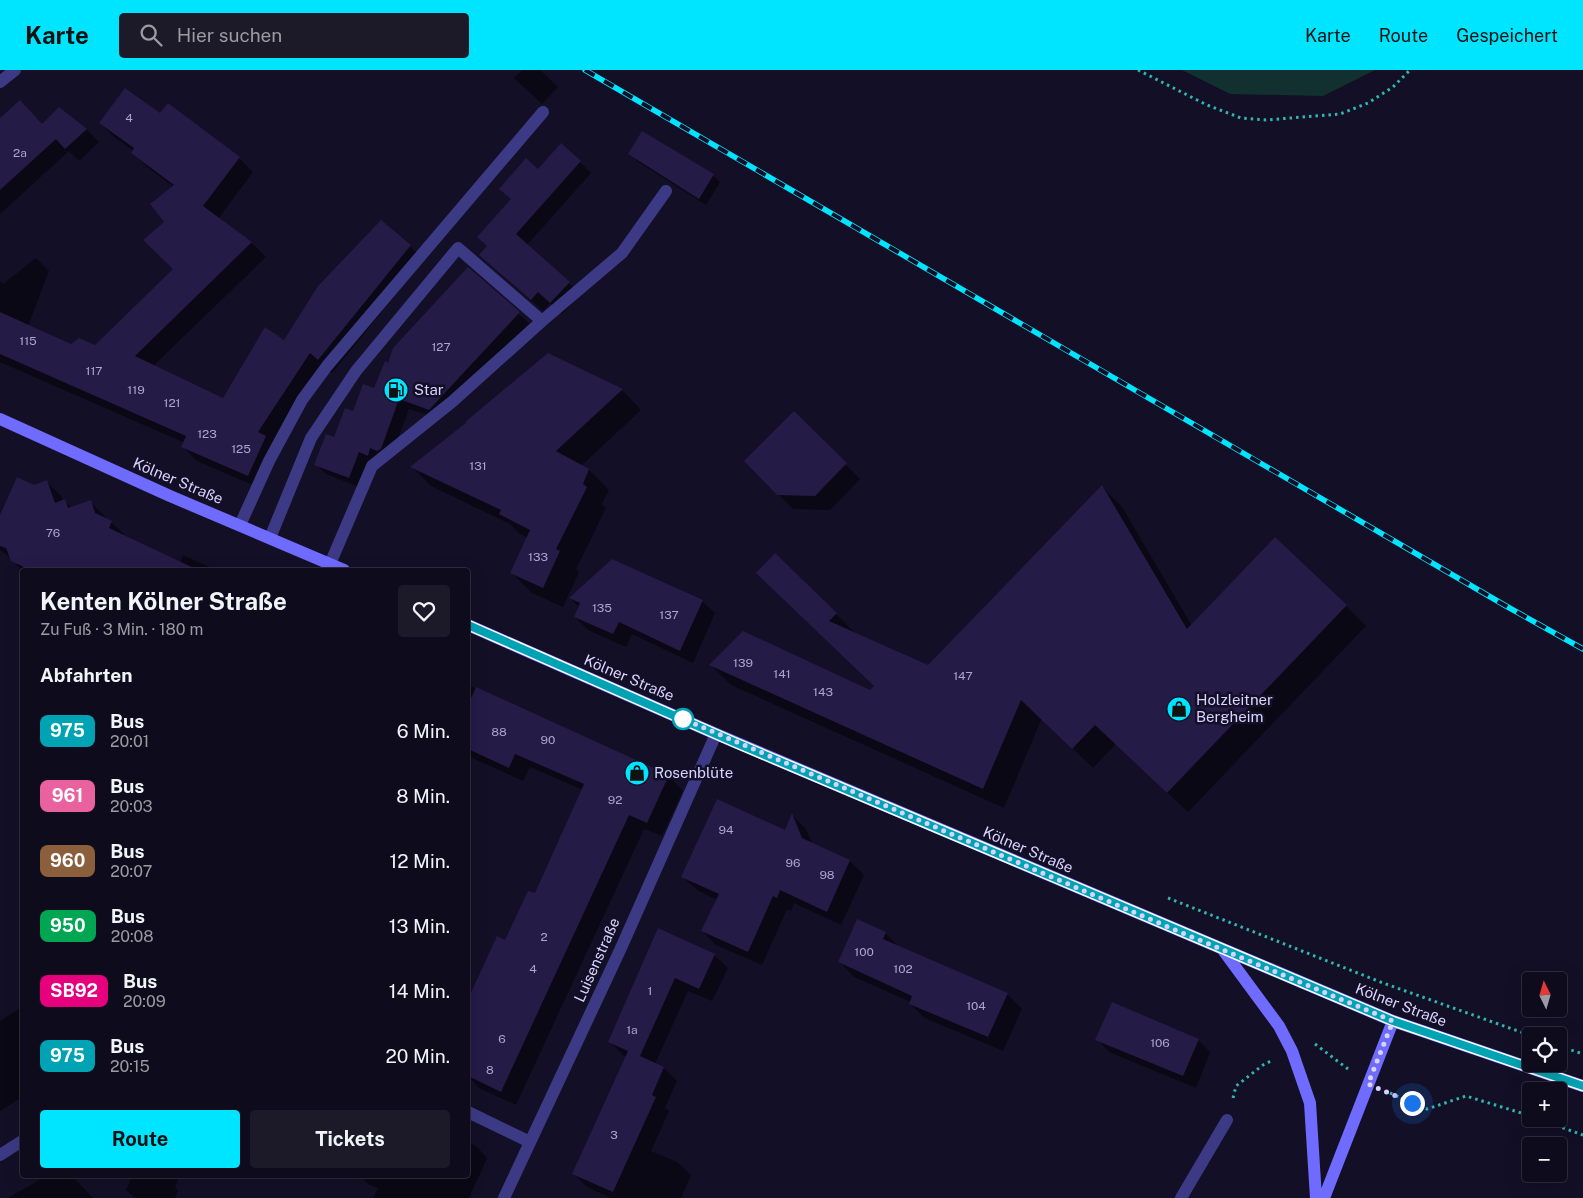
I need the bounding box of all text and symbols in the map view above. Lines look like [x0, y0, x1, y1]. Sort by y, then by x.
search box [119, 13, 469, 58]
text: Karte [25, 21, 89, 49]
icon: search [137, 21, 165, 49]
text: Hier suchen [177, 24, 282, 46]
text: Karte [1305, 25, 1351, 46]
text: Route [1379, 25, 1428, 46]
text: Gespeichert [1456, 25, 1558, 46]
house number: 4 [125, 111, 133, 125]
house number: 2a [13, 146, 27, 160]
house number: 115 [19, 334, 37, 348]
house number: 127 [431, 340, 451, 354]
house number: 117 [86, 364, 102, 378]
fuel station icon: Star [383, 377, 409, 403]
place label: Star [414, 381, 444, 398]
house number: 119 [127, 383, 145, 397]
house number: 121 [164, 396, 180, 410]
house number: 123 [197, 427, 217, 441]
house number: 125 [231, 442, 251, 456]
street label: Kölner Straße [131, 454, 226, 507]
house number: 131 [469, 459, 487, 473]
house number: 76 [46, 526, 60, 540]
house number: 133 [528, 550, 548, 564]
button: heart [398, 585, 450, 637]
text: Kenten Kölner Straße [40, 587, 287, 615]
house number: 135 [592, 601, 612, 615]
house number: 137 [659, 608, 679, 622]
text: Zu Fuß · 3 Min. · 180 m [40, 620, 203, 639]
street label: Kölner Straße [582, 651, 677, 704]
house number: 139 [733, 656, 753, 670]
text: Abfahrten [40, 664, 132, 686]
house number: 141 [773, 667, 791, 681]
house number: 147 [953, 669, 973, 683]
house number: 143 [813, 685, 833, 699]
place label: Holzleitner Bergheim [1196, 691, 1273, 725]
shop icon: Holzleitner Bergheim [1166, 696, 1192, 722]
unlabelled marker [672, 708, 694, 730]
text: Bus [110, 710, 144, 732]
text: 975 [50, 720, 85, 741]
text: 6 Min. [397, 720, 450, 742]
house number: 88 [491, 725, 507, 739]
text: 20:01 [110, 732, 149, 751]
house number: 90 [541, 733, 555, 747]
shop icon: Rosenblüte [624, 760, 650, 786]
place label: Rosenblüte [654, 764, 733, 781]
text: Bus [110, 775, 144, 797]
text: 961 [52, 785, 83, 806]
text: 8 Min. [396, 785, 450, 807]
house number: 92 [608, 793, 622, 807]
text: 20:03 [110, 797, 153, 816]
house number: 94 [718, 823, 734, 837]
street label: Kölner Straße [981, 823, 1076, 876]
text: Bus [110, 840, 145, 862]
text: 960 [50, 850, 85, 871]
text: 12 Min. [389, 850, 450, 872]
house number: 96 [786, 856, 800, 870]
text: 20:07 [110, 862, 152, 881]
house number: 98 [819, 868, 835, 882]
text: Bus [111, 905, 145, 927]
text: 950 [50, 915, 86, 936]
text: 13 Min. [389, 915, 450, 937]
street label: Luisenstraße [570, 915, 623, 1005]
text: 20:08 [111, 927, 154, 946]
house number: 2 [540, 930, 548, 944]
house number: 100 [854, 945, 874, 959]
house number: 4 [529, 962, 537, 976]
house number: 102 [893, 962, 913, 976]
text: Bus [123, 970, 157, 992]
north arrow [1522, 972, 1568, 1018]
map controls [1522, 972, 1567, 1182]
street label: Kölner Straße [1353, 979, 1449, 1030]
text: SB92 [50, 980, 98, 1001]
text: 14 Min. [389, 980, 450, 1002]
house number: 1 [648, 984, 652, 998]
text: 20:09 [123, 992, 166, 1011]
house number: 104 [966, 999, 986, 1013]
house number: 1a [626, 1023, 638, 1037]
button: locate [1522, 1027, 1567, 1072]
house number: 6 [498, 1032, 506, 1046]
text: Bus [110, 1035, 144, 1057]
house number: 106 [1150, 1036, 1170, 1050]
text: 975 [50, 1045, 85, 1066]
text: 20 Min. [386, 1045, 450, 1067]
text: 20:15 [110, 1057, 150, 1076]
house number: 8 [486, 1063, 494, 1077]
button: + [1522, 1082, 1567, 1127]
your location [1400, 1091, 1425, 1116]
button: Route [40, 1110, 240, 1168]
button: Tickets [250, 1110, 450, 1168]
house number: 3 [610, 1128, 618, 1142]
button: − [1522, 1137, 1567, 1182]

